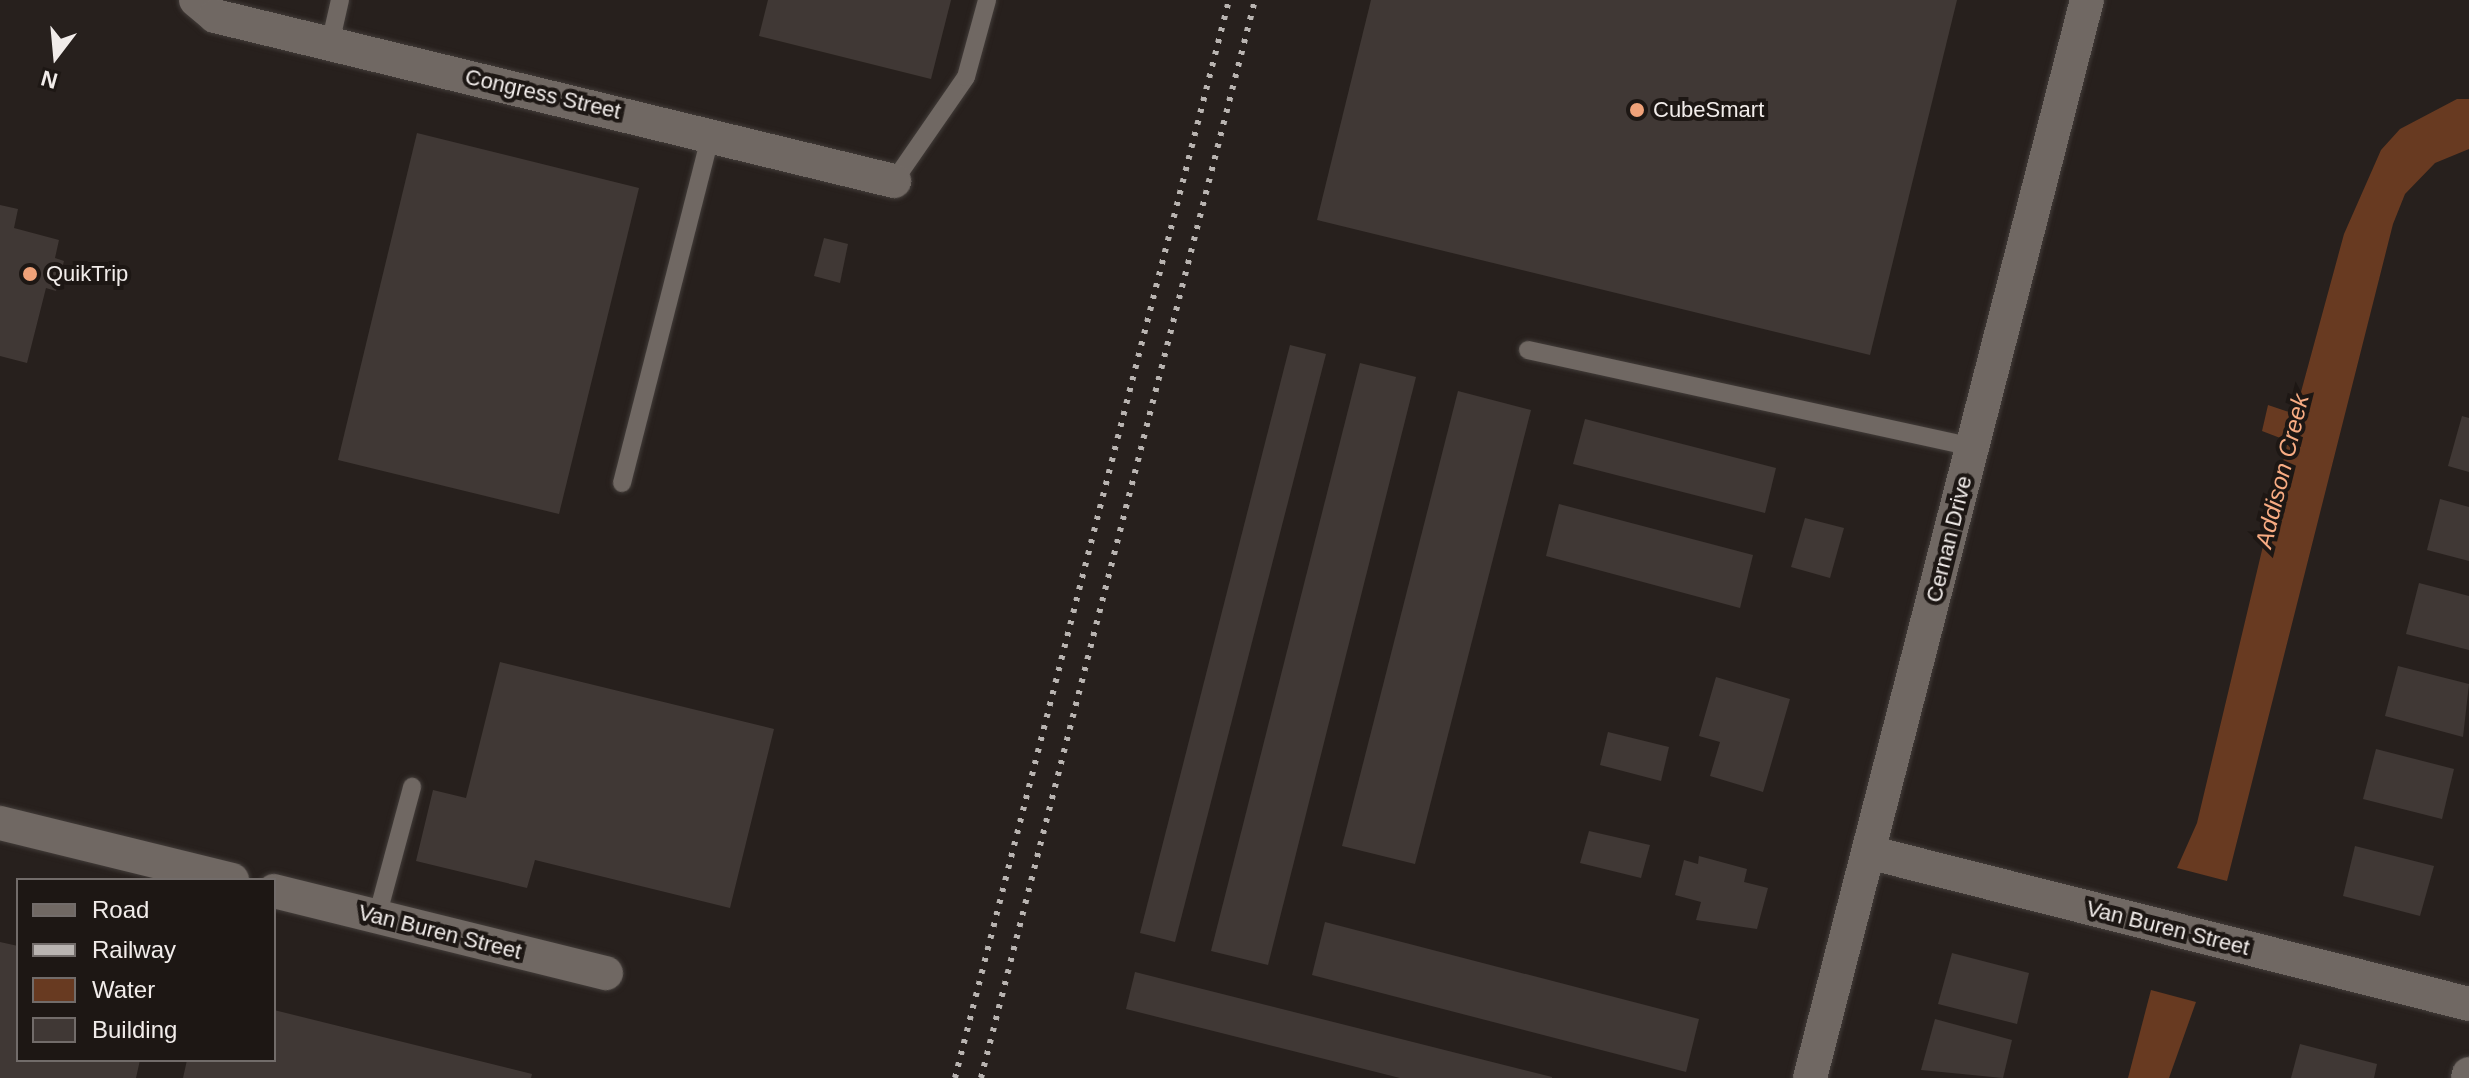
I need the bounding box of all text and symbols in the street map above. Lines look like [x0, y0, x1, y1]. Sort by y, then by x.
north arrow [16, 16, 96, 96]
street label: Congress Street [463, 63, 623, 125]
text: N [38, 65, 60, 94]
place label: CubeSmart [1653, 97, 1764, 123]
marker: CubeSmart [1628, 101, 1646, 119]
place label: QuikTrip [46, 261, 128, 287]
marker: QuikTrip [21, 265, 39, 283]
water label: Addison Creek [2249, 391, 2315, 551]
street label: Cernan Drive [1921, 473, 1977, 605]
legend [16, 878, 276, 1062]
street label: Van Buren Street [2084, 895, 2252, 961]
text: Road [92, 896, 149, 923]
street label: Van Buren Street [356, 899, 524, 965]
text: Railway [92, 936, 176, 963]
text: Water [92, 976, 155, 1003]
text: Building [92, 1016, 177, 1043]

